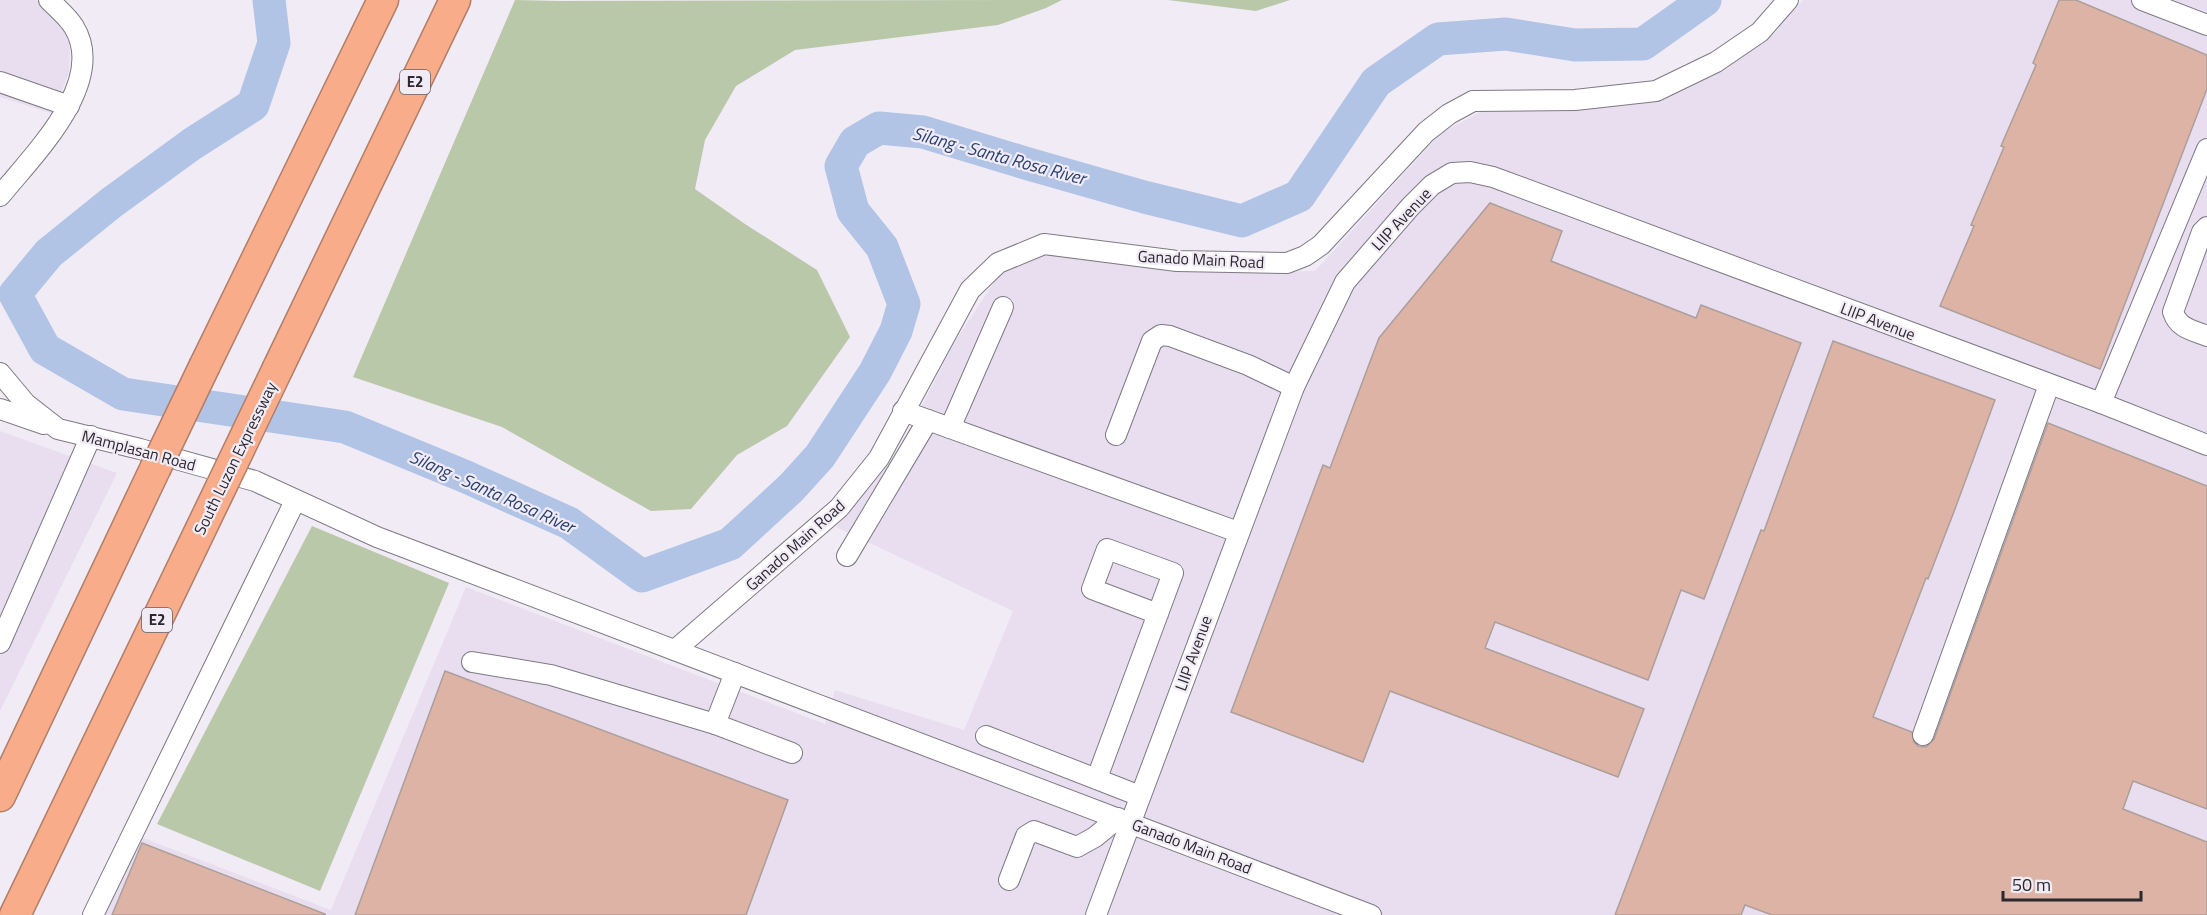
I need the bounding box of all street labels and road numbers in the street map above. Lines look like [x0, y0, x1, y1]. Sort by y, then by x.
road number: E2 [400, 70, 430, 94]
street label: LIIP Avenue [1365, 182, 1437, 256]
street label: Ganado Main Road [1137, 244, 1265, 274]
street label: LIIP Avenue [1837, 296, 1919, 346]
street label: South Luzon Expressway [187, 377, 283, 539]
street label: Mamplasan Road [79, 423, 199, 477]
street label: Ganado Main Road [740, 494, 850, 596]
road number: E2 [142, 608, 172, 632]
street label: LIIP Avenue [1168, 612, 1218, 694]
street label: Ganado Main Road [1129, 812, 1255, 880]

